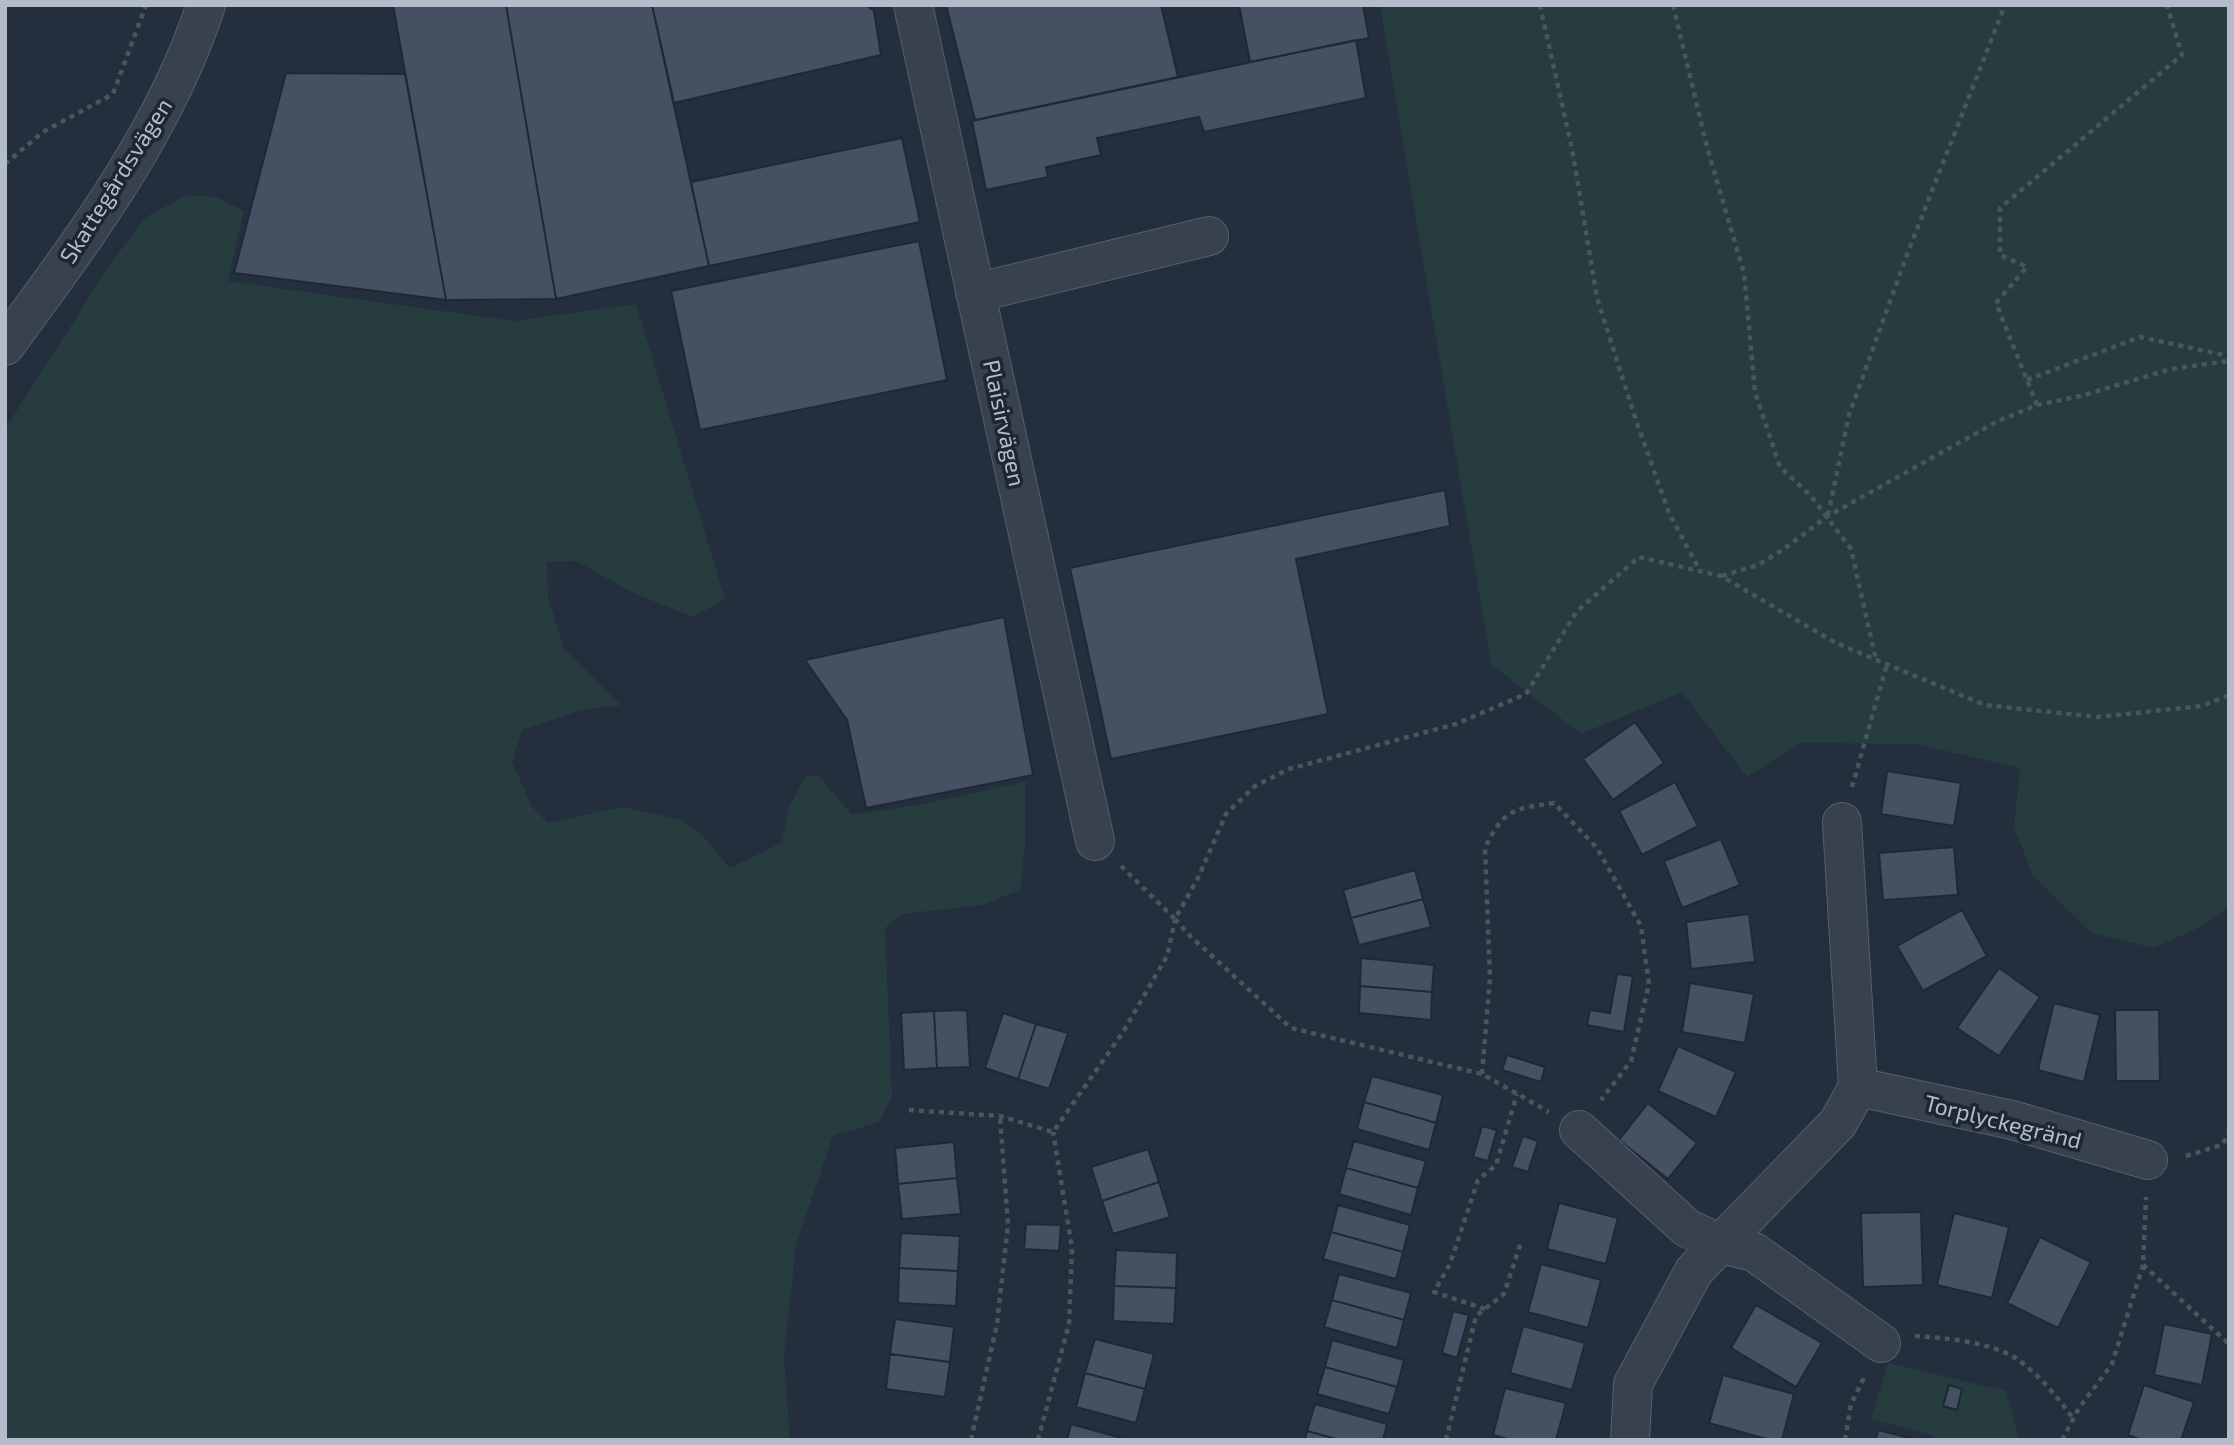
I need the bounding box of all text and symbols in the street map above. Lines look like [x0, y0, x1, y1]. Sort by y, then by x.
street label: Skattegårdsvägen [53, 93, 177, 268]
street label: Plaisirvägen [978, 357, 1032, 489]
street label: Torplyckegränd [1922, 1088, 2085, 1154]

